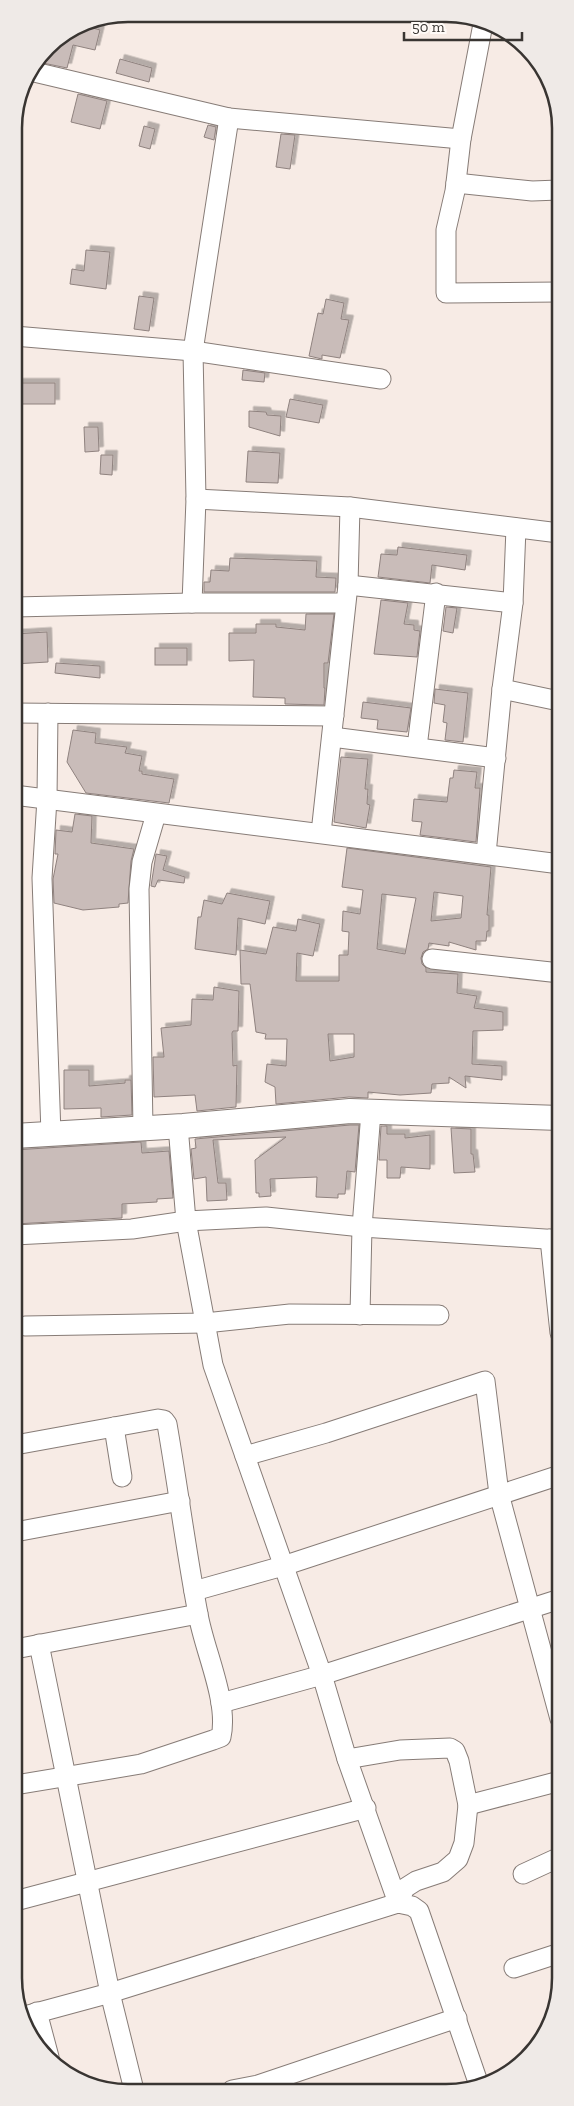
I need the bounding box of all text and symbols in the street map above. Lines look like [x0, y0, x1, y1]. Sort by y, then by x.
scale bar [404, 10, 522, 42]
text: 50 m [412, 18, 445, 36]

